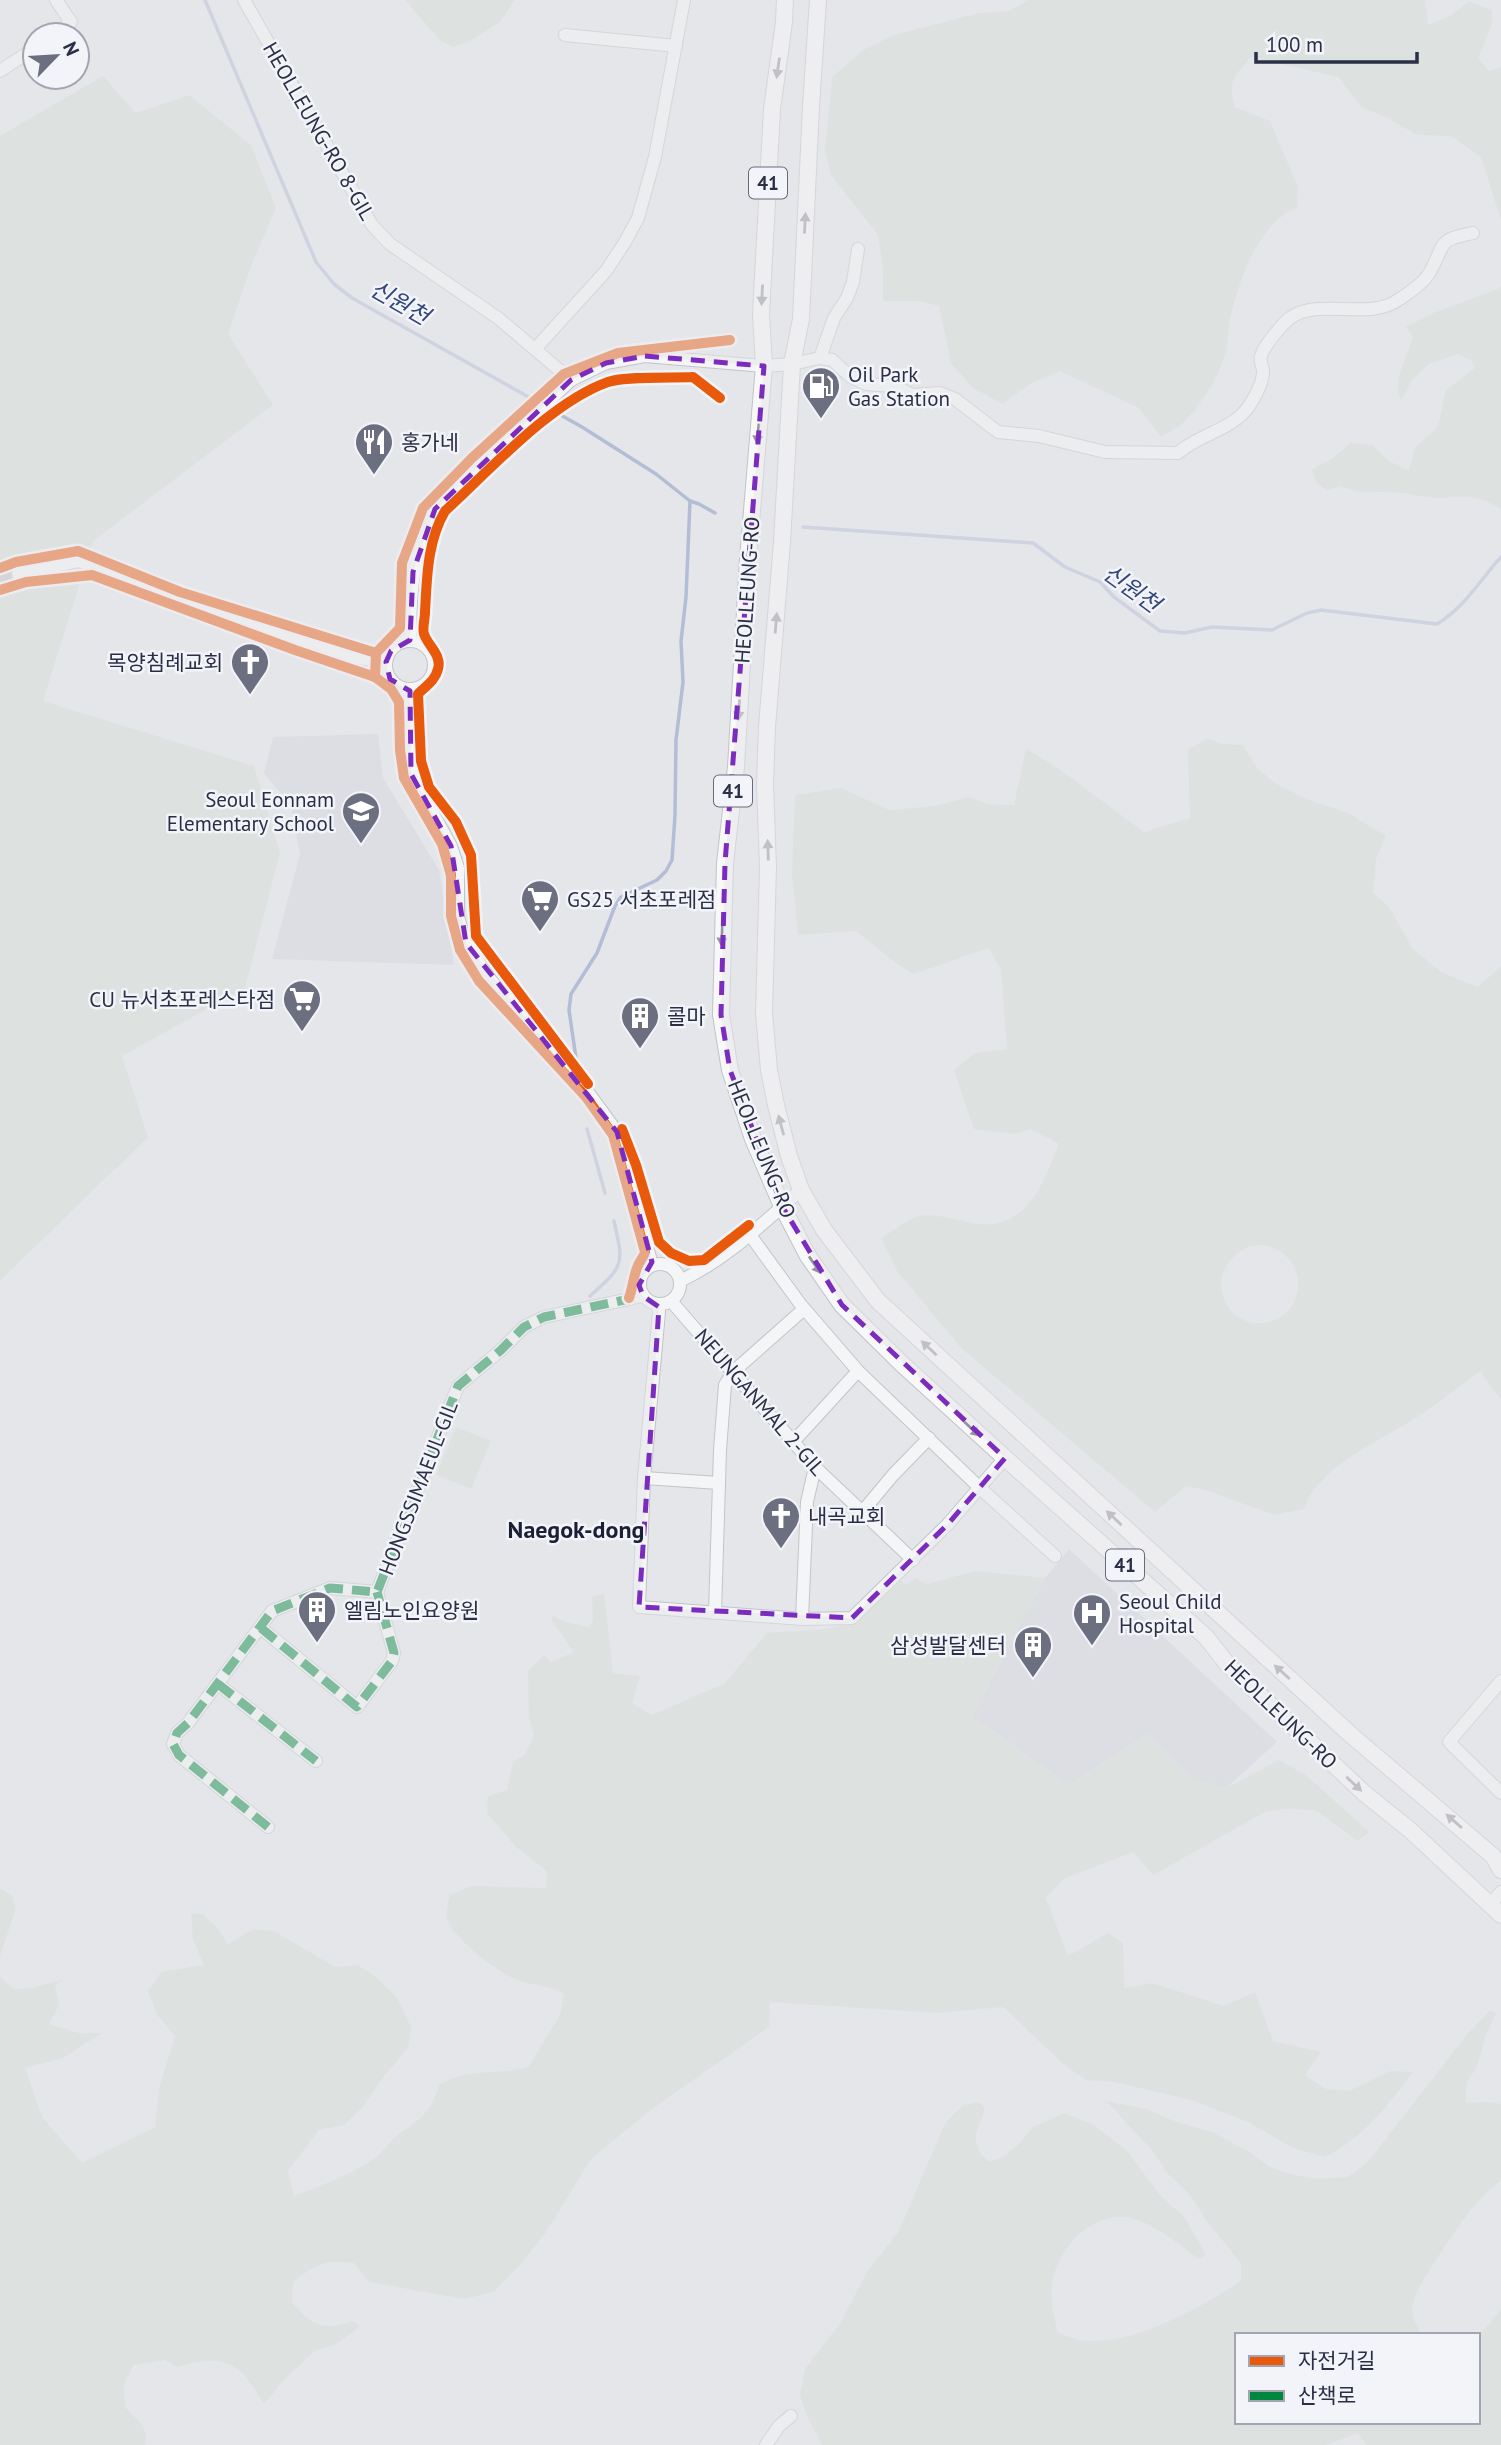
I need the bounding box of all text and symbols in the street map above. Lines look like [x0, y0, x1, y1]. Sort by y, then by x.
north arrow [21, 21, 91, 91]
scale bar [1256, 21, 1417, 65]
text: 100 m [1266, 31, 1323, 58]
street label: HEOLLEUNG-RO 8-GIL [257, 37, 381, 225]
text: N [58, 38, 85, 60]
one-way arrow [772, 57, 783, 79]
road number: 41 [749, 168, 787, 198]
one-way arrow [800, 212, 811, 234]
water label: 신원천 [365, 274, 437, 332]
one-way arrow [757, 284, 768, 306]
place label: Oil Park Gas Station [848, 361, 950, 412]
fuel station icon: Oil Park Gas Station [800, 365, 842, 420]
restaurant icon: 홍가네 [353, 421, 395, 476]
one-way arrow [752, 423, 763, 445]
place label: 홍가네 [401, 429, 459, 456]
street label: HEOLLEUNG-RO [728, 516, 766, 664]
water label: 신원천 [1098, 558, 1168, 620]
one-way arrow [771, 612, 782, 634]
church icon: 목양침례교회 [229, 641, 271, 696]
place label: 목양침례교회 [107, 649, 223, 676]
one-way arrow [734, 699, 745, 721]
road number: 41 [714, 776, 752, 806]
place label: Seoul Eonnam Elementary School [167, 786, 334, 837]
school or university icon: Seoul Eonnam Elementary School [340, 790, 382, 845]
one-way arrow [762, 839, 773, 861]
supermarket icon: GS25 서초포레점 [519, 878, 561, 933]
place label: GS25 서초포레점 [567, 886, 716, 913]
one-way arrow [717, 926, 728, 948]
supermarket icon: CU 뉴서초포레스타점 [281, 978, 323, 1033]
place label: CU 뉴서초포레스타점 [89, 986, 275, 1013]
building icon: 콜마 [619, 995, 661, 1050]
place label: 콜마 [667, 1003, 706, 1030]
street label: HEOLLEUNG-RO [722, 1076, 802, 1222]
one-way arrow [775, 1113, 786, 1135]
one-way arrow [808, 1256, 821, 1275]
street label: NEUNGANMAL 2-GIL [689, 1323, 831, 1481]
one-way arrow [920, 1340, 938, 1356]
street label: HONGSSIMAEUL-GIL [372, 1397, 464, 1579]
one-way arrow [964, 1420, 981, 1436]
church icon: 내곡교회 [760, 1495, 802, 1550]
place label: 내곡교회 [808, 1503, 885, 1530]
one-way arrow [1106, 1511, 1123, 1527]
district label: Naegok-dong [508, 1514, 644, 1545]
road number: 41 [1106, 1550, 1144, 1581]
place label: Seoul Child Hospital [1119, 1588, 1221, 1639]
building icon: 엘림노인요양원 [296, 1589, 338, 1644]
hospital icon: Seoul Child Hospital [1071, 1592, 1113, 1647]
place label: 엘림노인요양원 [344, 1597, 479, 1624]
building icon: 삼성발달센터 [1012, 1624, 1054, 1679]
place label: 삼성발달센터 [890, 1632, 1006, 1659]
street label: HEOLLEUNG-RO [1219, 1653, 1343, 1775]
one-way arrow [1273, 1664, 1291, 1680]
one-way arrow [1345, 1775, 1362, 1792]
one-way arrow [1445, 1813, 1463, 1829]
legend [1235, 2333, 1480, 2424]
text: 자전거길 [1298, 2347, 1375, 2374]
text: 산책로 [1298, 2382, 1356, 2409]

